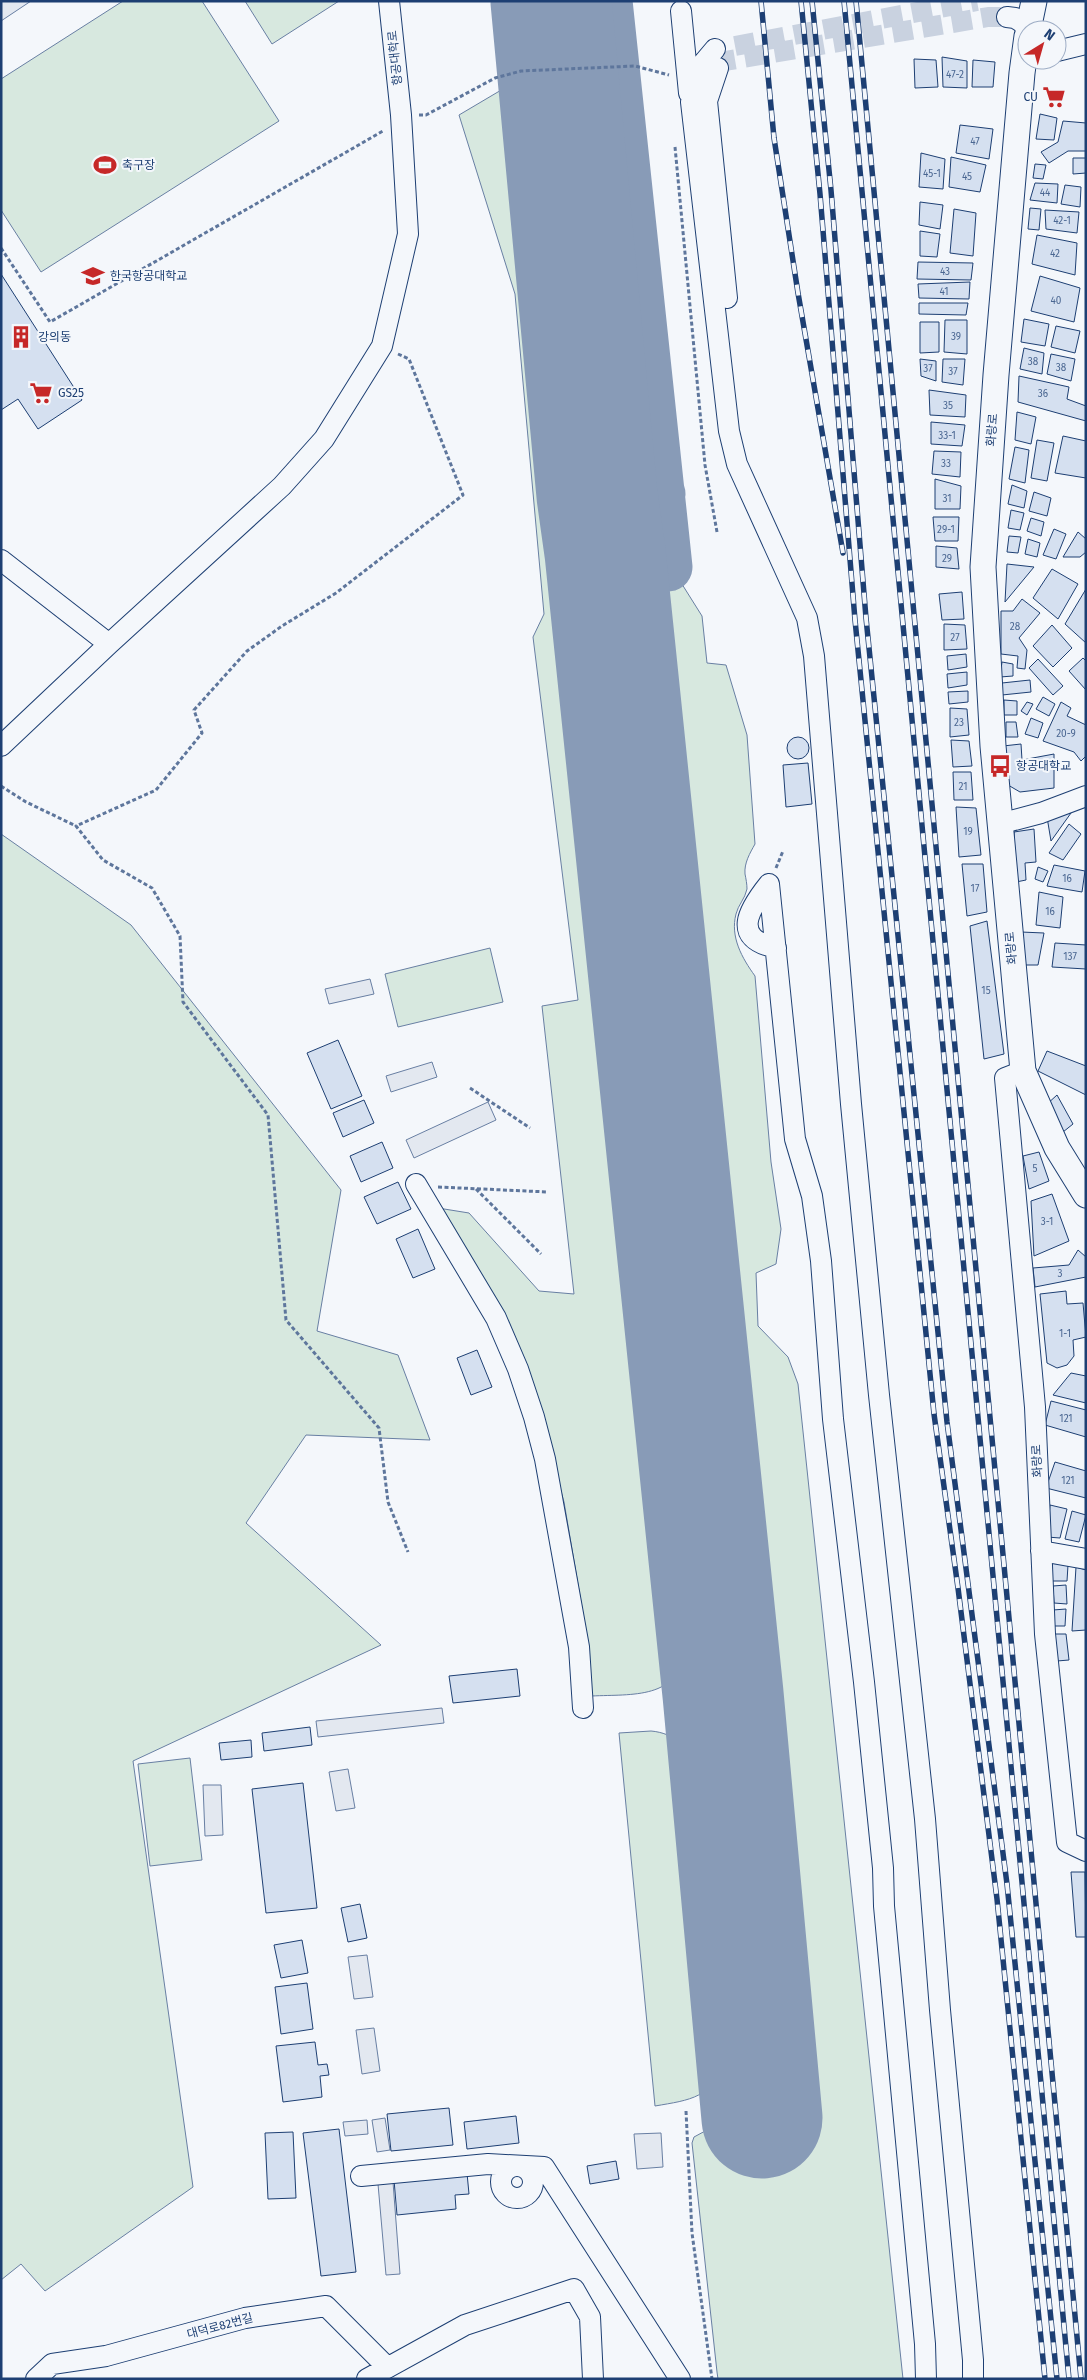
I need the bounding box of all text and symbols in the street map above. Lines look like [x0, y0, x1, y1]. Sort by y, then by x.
north arrow [1017, 20, 1067, 70]
text: N [1041, 25, 1058, 45]
street label: 항공대학로 [385, 30, 405, 86]
house number: 47-2 [946, 69, 964, 81]
supermarket icon: CU [1041, 84, 1067, 110]
place label: CU [1023, 90, 1038, 104]
house number: 47 [970, 136, 980, 148]
sports icon: 축구장 [92, 152, 118, 178]
place label: 축구장 [122, 158, 155, 172]
house number: 45-1 [923, 168, 941, 180]
house number: 45 [962, 171, 972, 183]
house number: 44 [1040, 187, 1051, 199]
house number: 42-1 [1053, 215, 1071, 227]
house number: 42 [1050, 248, 1060, 260]
school or university icon: 한국항공대학교 [80, 263, 106, 289]
house number: 43 [940, 266, 950, 278]
place label: 한국항공대학교 [110, 269, 187, 283]
house number: 41 [939, 286, 949, 298]
house number: 40 [1051, 295, 1062, 307]
building icon: 강의동 [8, 324, 34, 350]
place label: 강의동 [38, 330, 71, 344]
house number: 39 [951, 331, 961, 343]
house number: 38 [1028, 356, 1039, 368]
house number: 38 [1056, 362, 1067, 374]
house number: 37 [923, 363, 933, 375]
house number: 37 [948, 366, 958, 378]
supermarket icon: GS25 [28, 380, 54, 406]
place label: GS25 [58, 386, 84, 400]
house number: 36 [1038, 388, 1048, 400]
house number: 35 [943, 400, 953, 412]
street label: 화랑로 [984, 413, 1000, 447]
house number: 33-1 [938, 430, 956, 442]
house number: 33 [941, 458, 951, 470]
house number: 31 [942, 493, 952, 505]
house number: 29-1 [937, 524, 955, 536]
house number: 29 [942, 553, 952, 565]
house number: 28 [1010, 621, 1021, 633]
house number: 27 [950, 632, 960, 644]
house number: 23 [954, 717, 964, 729]
house number: 20-9 [1056, 728, 1076, 740]
bus stop icon: 항공대학교 [987, 753, 1013, 779]
place label: 항공대학교 [1016, 759, 1071, 773]
house number: 21 [958, 781, 968, 793]
house number: 19 [963, 826, 973, 838]
house number: 16 [1062, 873, 1072, 885]
house number: 17 [971, 883, 980, 895]
house number: 16 [1045, 906, 1055, 918]
street label: 화랑로 [1003, 931, 1019, 965]
house number: 137 [1063, 951, 1077, 963]
house number: 15 [981, 985, 991, 997]
house number: 5 [1032, 1163, 1038, 1175]
house number: 3-1 [1041, 1216, 1053, 1228]
house number: 3 [1058, 1268, 1063, 1280]
house number: 1-1 [1059, 1328, 1071, 1340]
house number: 121 [1059, 1413, 1073, 1425]
street label: 화랑로 [1029, 1444, 1045, 1478]
house number: 121 [1061, 1475, 1075, 1487]
street label: 대덕로82번길 [186, 2310, 254, 2342]

